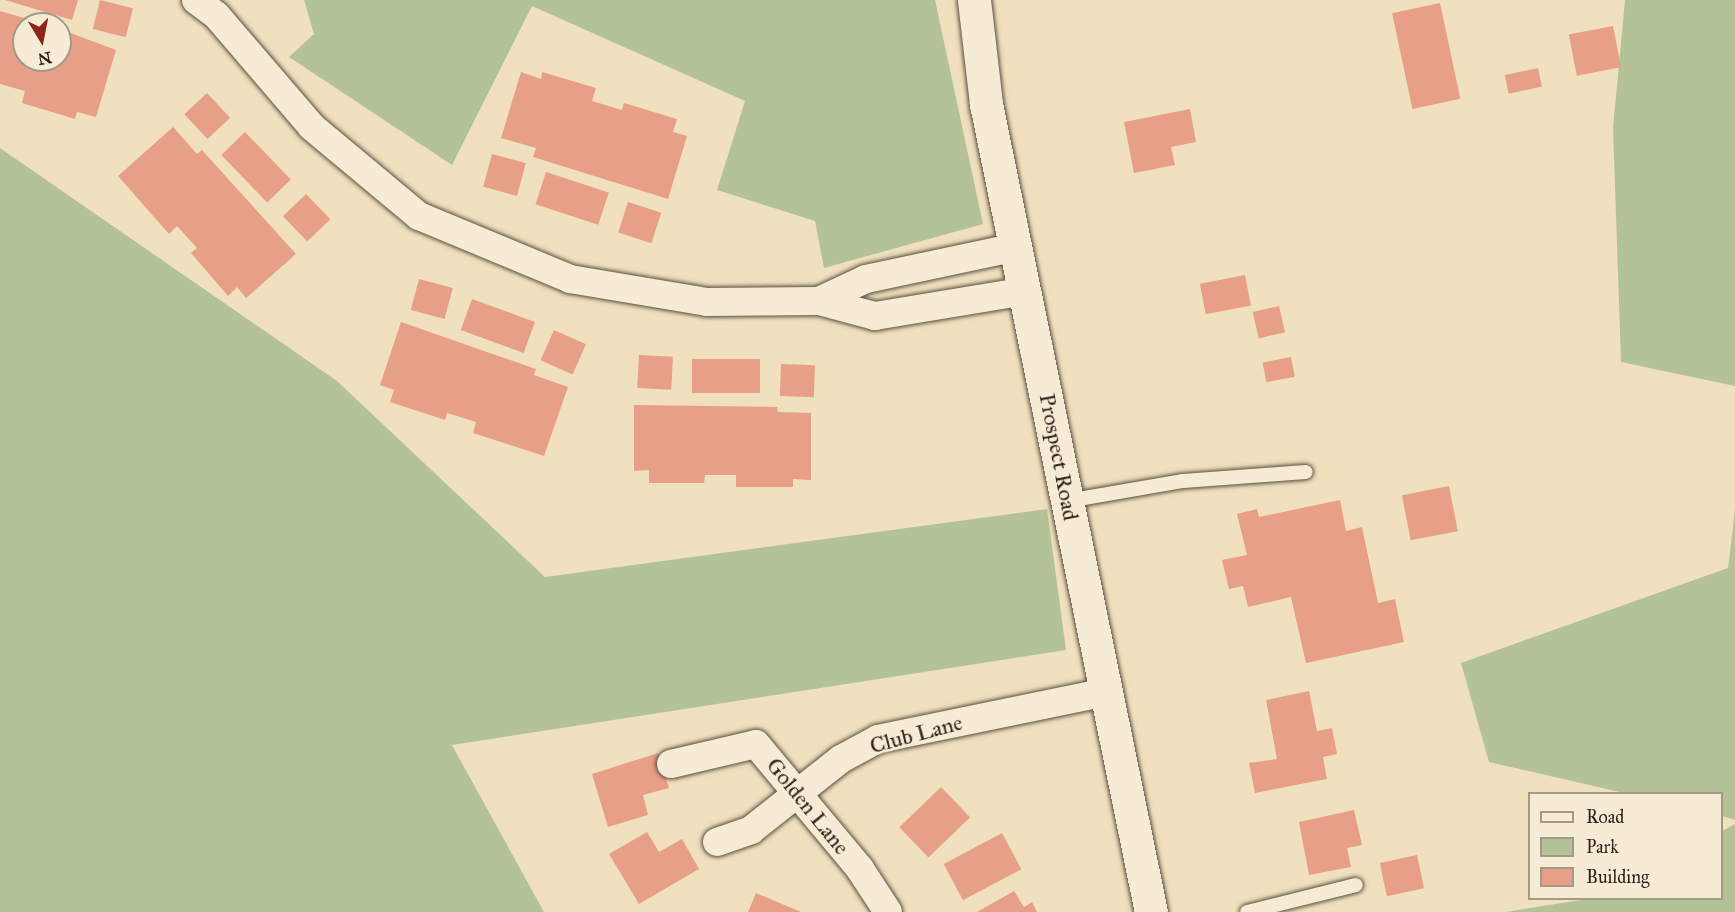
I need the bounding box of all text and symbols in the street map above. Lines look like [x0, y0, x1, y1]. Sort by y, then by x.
north arrow [12, 12, 72, 72]
text: N [37, 48, 53, 69]
street label: Prospect Road [1034, 391, 1084, 523]
street label: Club Lane [867, 709, 965, 759]
street label: Golden Lane [761, 752, 855, 860]
legend [1528, 792, 1723, 900]
text: Road [1586, 806, 1624, 828]
text: Park [1586, 836, 1619, 858]
text: Building [1586, 866, 1649, 888]

